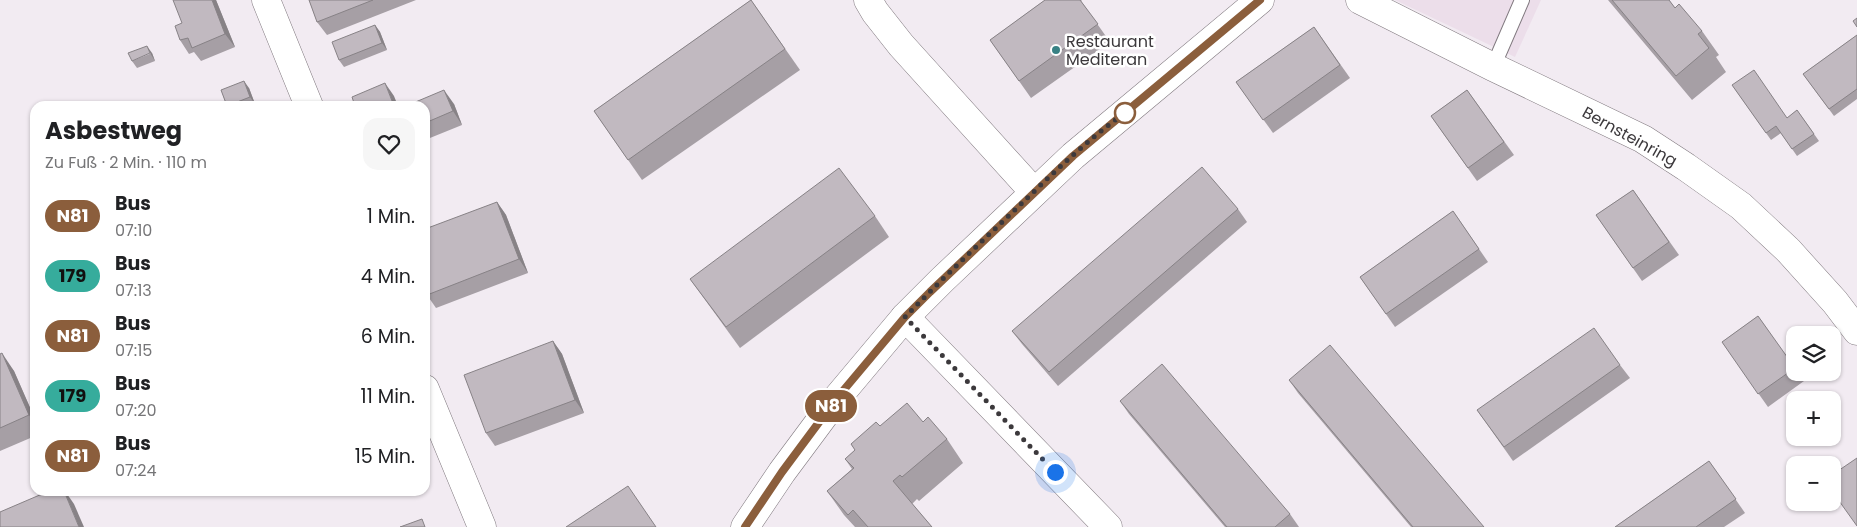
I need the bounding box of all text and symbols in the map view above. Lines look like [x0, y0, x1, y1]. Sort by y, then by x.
place label: Restaurant Mediteran [1066, 30, 1154, 71]
marker: Restaurant Mediteran [1050, 44, 1062, 56]
street label: Bernsteinring [1578, 101, 1681, 172]
unlabelled marker [1114, 102, 1136, 124]
text: Asbestweg [45, 114, 182, 147]
button: heart [363, 118, 415, 170]
text: Zu Fuß · 2 Min. · 110 m [45, 151, 207, 174]
text: Bus [115, 190, 151, 217]
text: N81 [57, 203, 88, 228]
text: 1 Min. [367, 203, 415, 230]
text: 07:10 [115, 219, 152, 242]
text: Bus [115, 250, 151, 277]
text: 179 [59, 263, 86, 288]
text: 4 Min. [361, 263, 415, 290]
text: 07:13 [115, 279, 152, 302]
text: Bus [115, 310, 151, 337]
text: N81 [57, 323, 88, 348]
text: 6 Min. [361, 323, 415, 350]
map controls [1786, 326, 1841, 511]
button: layers [1786, 326, 1841, 381]
text: 07:15 [115, 339, 152, 362]
text: Bus [115, 370, 151, 397]
text: 179 [59, 383, 86, 408]
text: 11 Min. [361, 383, 415, 410]
line badge: N81 [802, 390, 860, 422]
button: + [1786, 391, 1841, 446]
text: N81 [815, 393, 847, 418]
text: 07:20 [115, 399, 156, 422]
text: Bus [115, 430, 151, 457]
text: N81 [57, 443, 88, 468]
text: 15 Min. [355, 443, 415, 470]
button: − [1786, 456, 1841, 511]
text: 07:24 [115, 459, 156, 482]
your location [1043, 460, 1068, 485]

